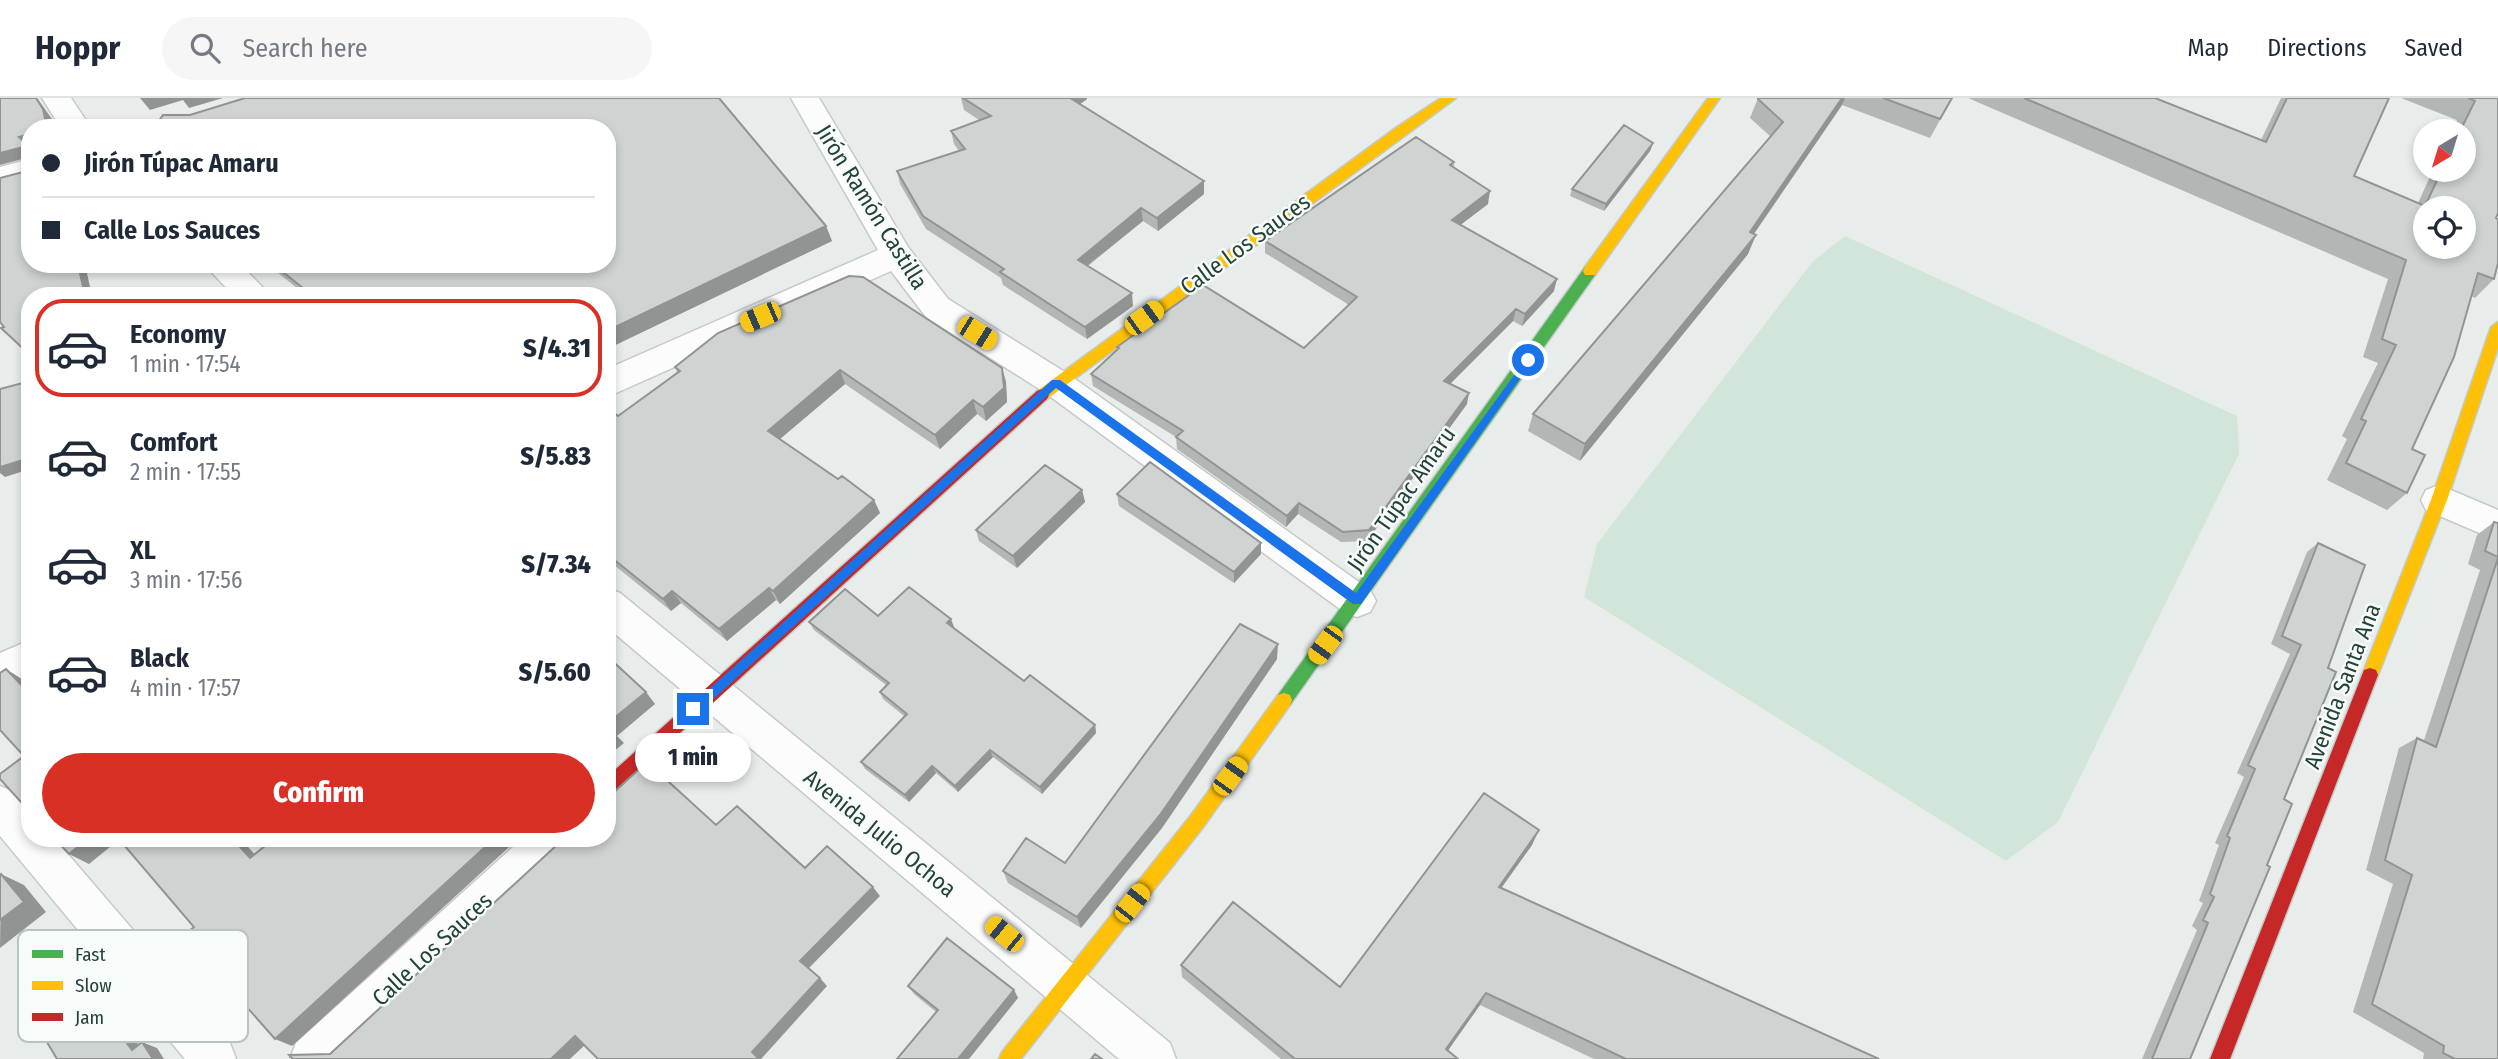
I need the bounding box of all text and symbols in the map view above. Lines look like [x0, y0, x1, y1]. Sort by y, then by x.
search box [162, 17, 652, 80]
text: Hoppr [35, 28, 120, 68]
icon: search [186, 29, 224, 67]
text: Search here [242, 33, 368, 64]
text: Map [2188, 34, 2229, 62]
text: Directions [2267, 34, 2366, 62]
text: Saved [2404, 34, 2463, 62]
street label: Jirón Ramón Castilla [810, 119, 934, 295]
north arrow [2413, 119, 2476, 182]
map controls [2413, 119, 2476, 259]
text: Jirón Túpac Amaru [84, 148, 279, 179]
street label: Calle Los Sauces [1175, 187, 1315, 300]
button: locate [2413, 196, 2476, 259]
text: Calle Los Sauces [84, 215, 260, 246]
car [1121, 297, 1168, 339]
car [737, 299, 784, 335]
car [954, 313, 1001, 353]
icon: car [46, 317, 109, 380]
text: Economy [130, 319, 226, 350]
text: S/4.31 [523, 333, 591, 364]
route start [1512, 344, 1544, 376]
text: 1 min · 17:54 [130, 350, 241, 378]
street label: Jirón Túpac Amaru [1341, 421, 1461, 577]
icon: car [46, 425, 109, 488]
text: Comfort [130, 427, 218, 458]
text: S/5.83 [520, 441, 591, 472]
text: 2 min · 17:55 [130, 458, 241, 486]
icon: car [46, 533, 109, 596]
text: XL [130, 535, 156, 566]
text: S/7.34 [521, 549, 591, 580]
text: 3 min · 17:56 [130, 566, 242, 594]
street label: Avenida Santa Ana [2298, 599, 2386, 773]
car [1305, 622, 1346, 668]
icon: car [46, 641, 109, 704]
text: Black [130, 643, 189, 674]
text: S/5.60 [519, 657, 591, 688]
text: 4 min · 17:57 [130, 674, 240, 702]
route end [677, 693, 709, 725]
callout: 1 min [635, 734, 751, 782]
text: 1 min [668, 743, 718, 771]
button: Confirm [42, 753, 595, 833]
car [1210, 753, 1251, 799]
street label: Avenida Julio Ochoa [798, 763, 962, 903]
car [1111, 880, 1154, 926]
street label: Calle Los Sauces [366, 886, 498, 1012]
car [982, 913, 1027, 955]
legend [18, 930, 248, 1042]
text: Fast [75, 943, 106, 966]
text: Slow [75, 974, 112, 997]
text: Jam [75, 1006, 104, 1029]

